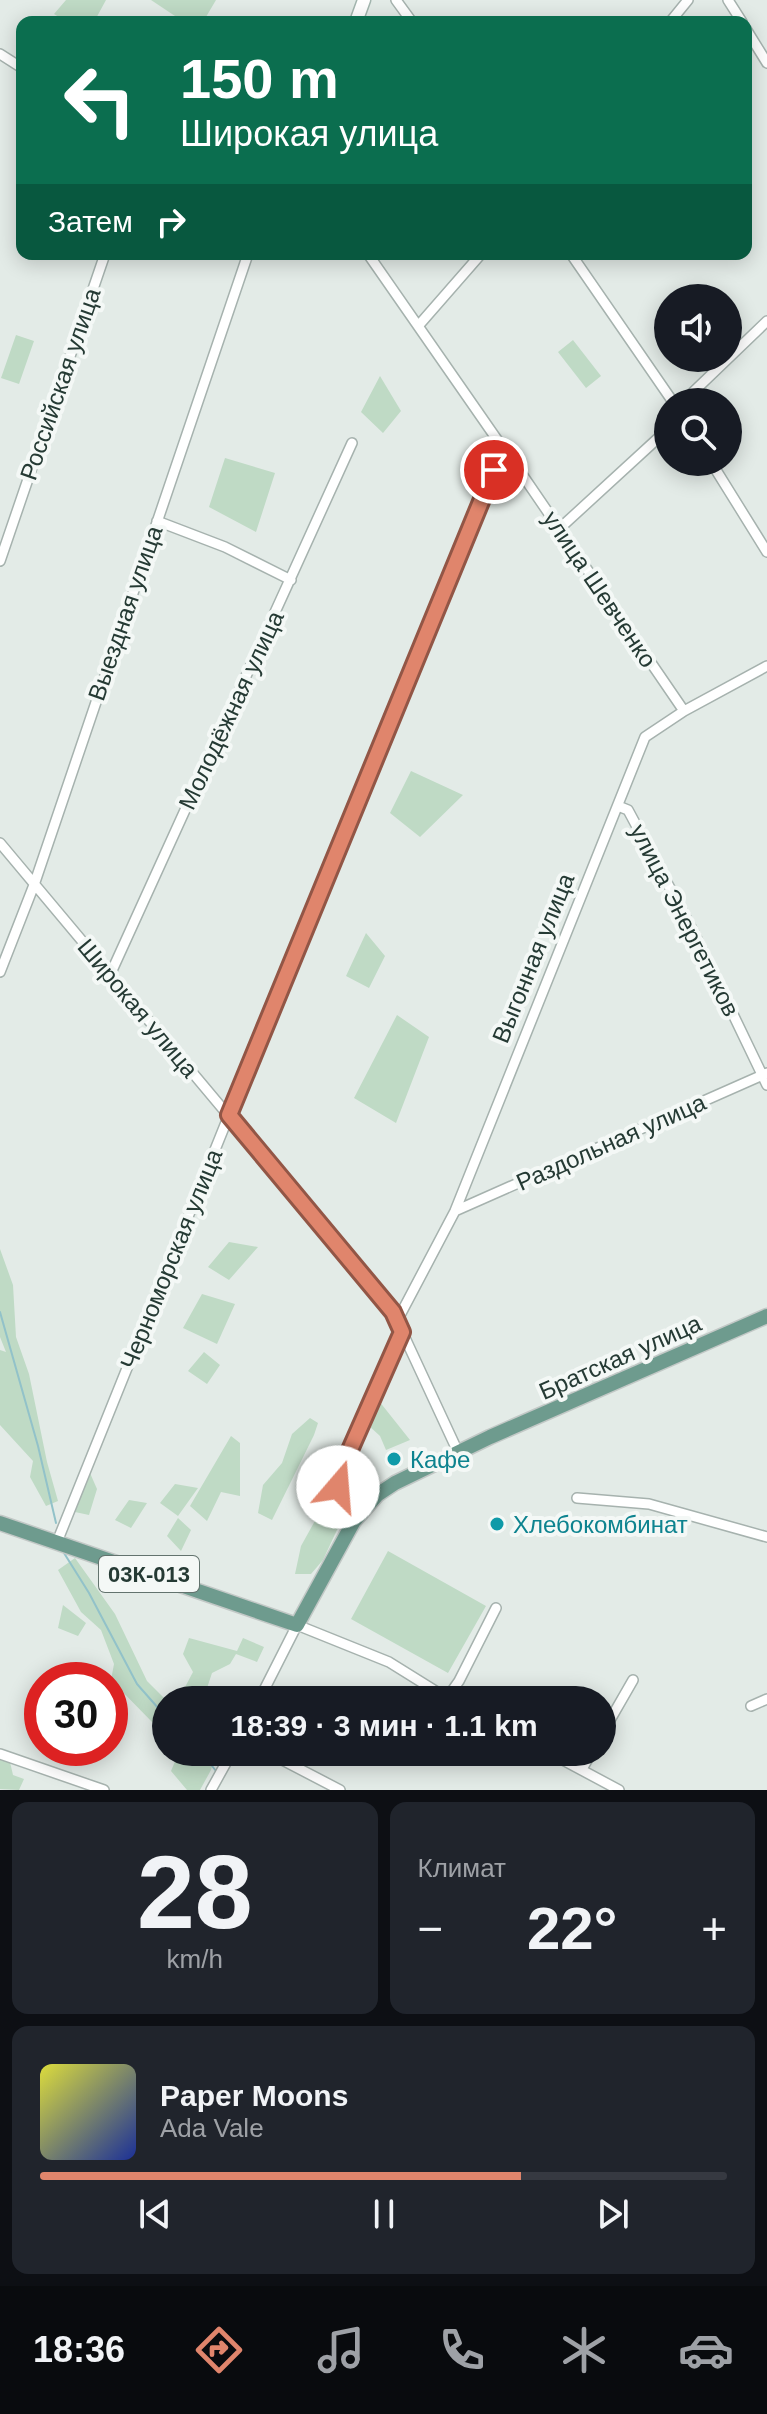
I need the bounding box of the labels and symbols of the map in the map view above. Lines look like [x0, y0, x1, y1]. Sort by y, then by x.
street label: Российская улица [14, 284, 106, 483]
pin [460, 436, 528, 504]
street label: улица Шевченко [538, 506, 662, 672]
street label: Выездная улица [82, 522, 168, 704]
street label: Молодёжная улица [173, 606, 289, 814]
street label: улица Энергетиков [625, 819, 745, 1021]
street label: Выгонная улица [487, 869, 580, 1047]
street label: Широкая улица [72, 933, 204, 1083]
street label: Раздольная улица [512, 1088, 710, 1196]
street label: Черноморская улица [115, 1145, 228, 1373]
street label: Братская улица [535, 1309, 706, 1405]
position arrow [296, 1445, 380, 1529]
place label: Кафе [410, 1446, 470, 1473]
marker: Кафе [385, 1450, 403, 1468]
place label: Хлебокомбинат [513, 1511, 688, 1538]
marker: Хлебокомбинат [488, 1515, 506, 1533]
road number: 03К-013 [99, 1556, 199, 1592]
speed limit sign: 30 [24, 1662, 128, 1766]

